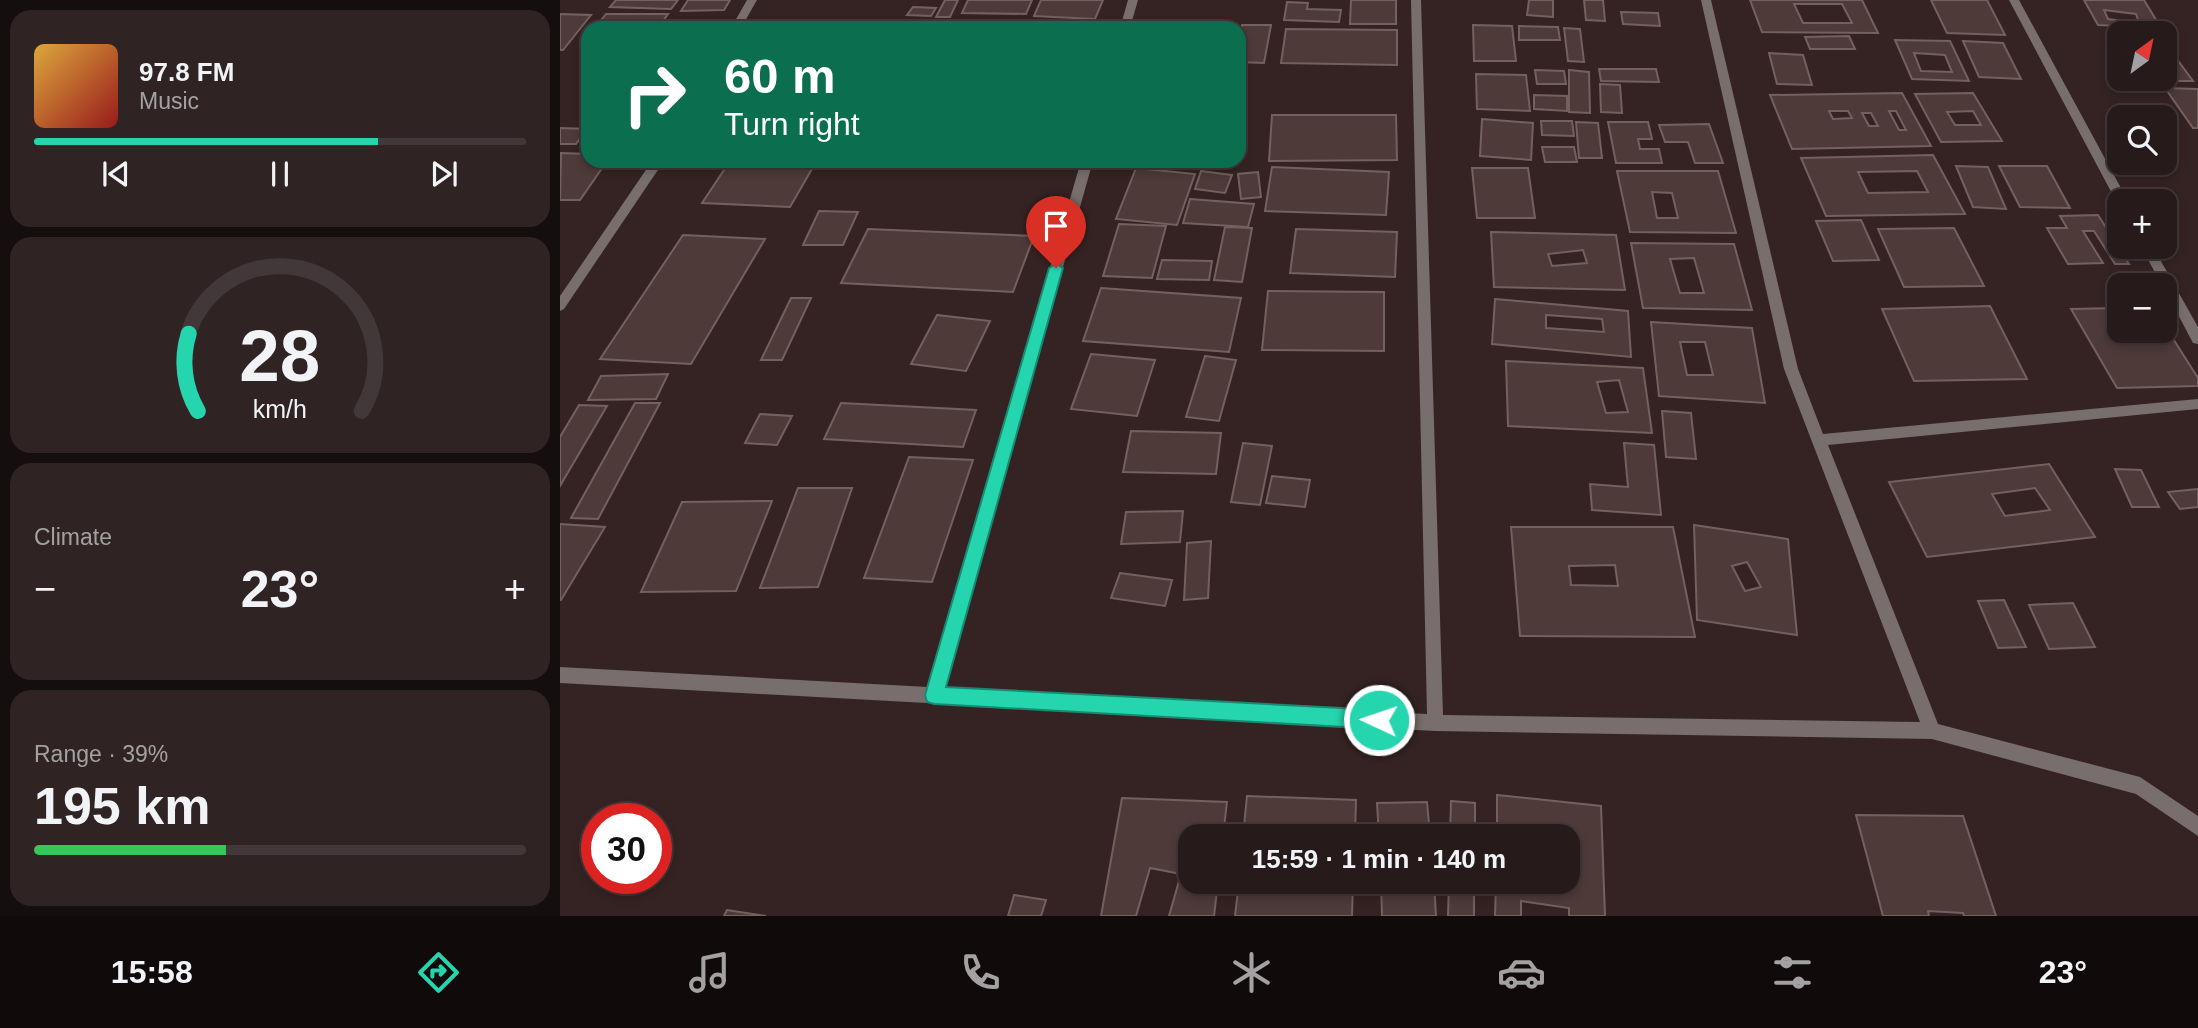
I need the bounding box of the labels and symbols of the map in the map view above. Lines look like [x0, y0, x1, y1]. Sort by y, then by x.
north arrow [2107, 21, 2177, 91]
pin [1026, 196, 1086, 268]
position arrow [1342, 683, 1416, 757]
speed limit sign: 30 [581, 803, 672, 894]

